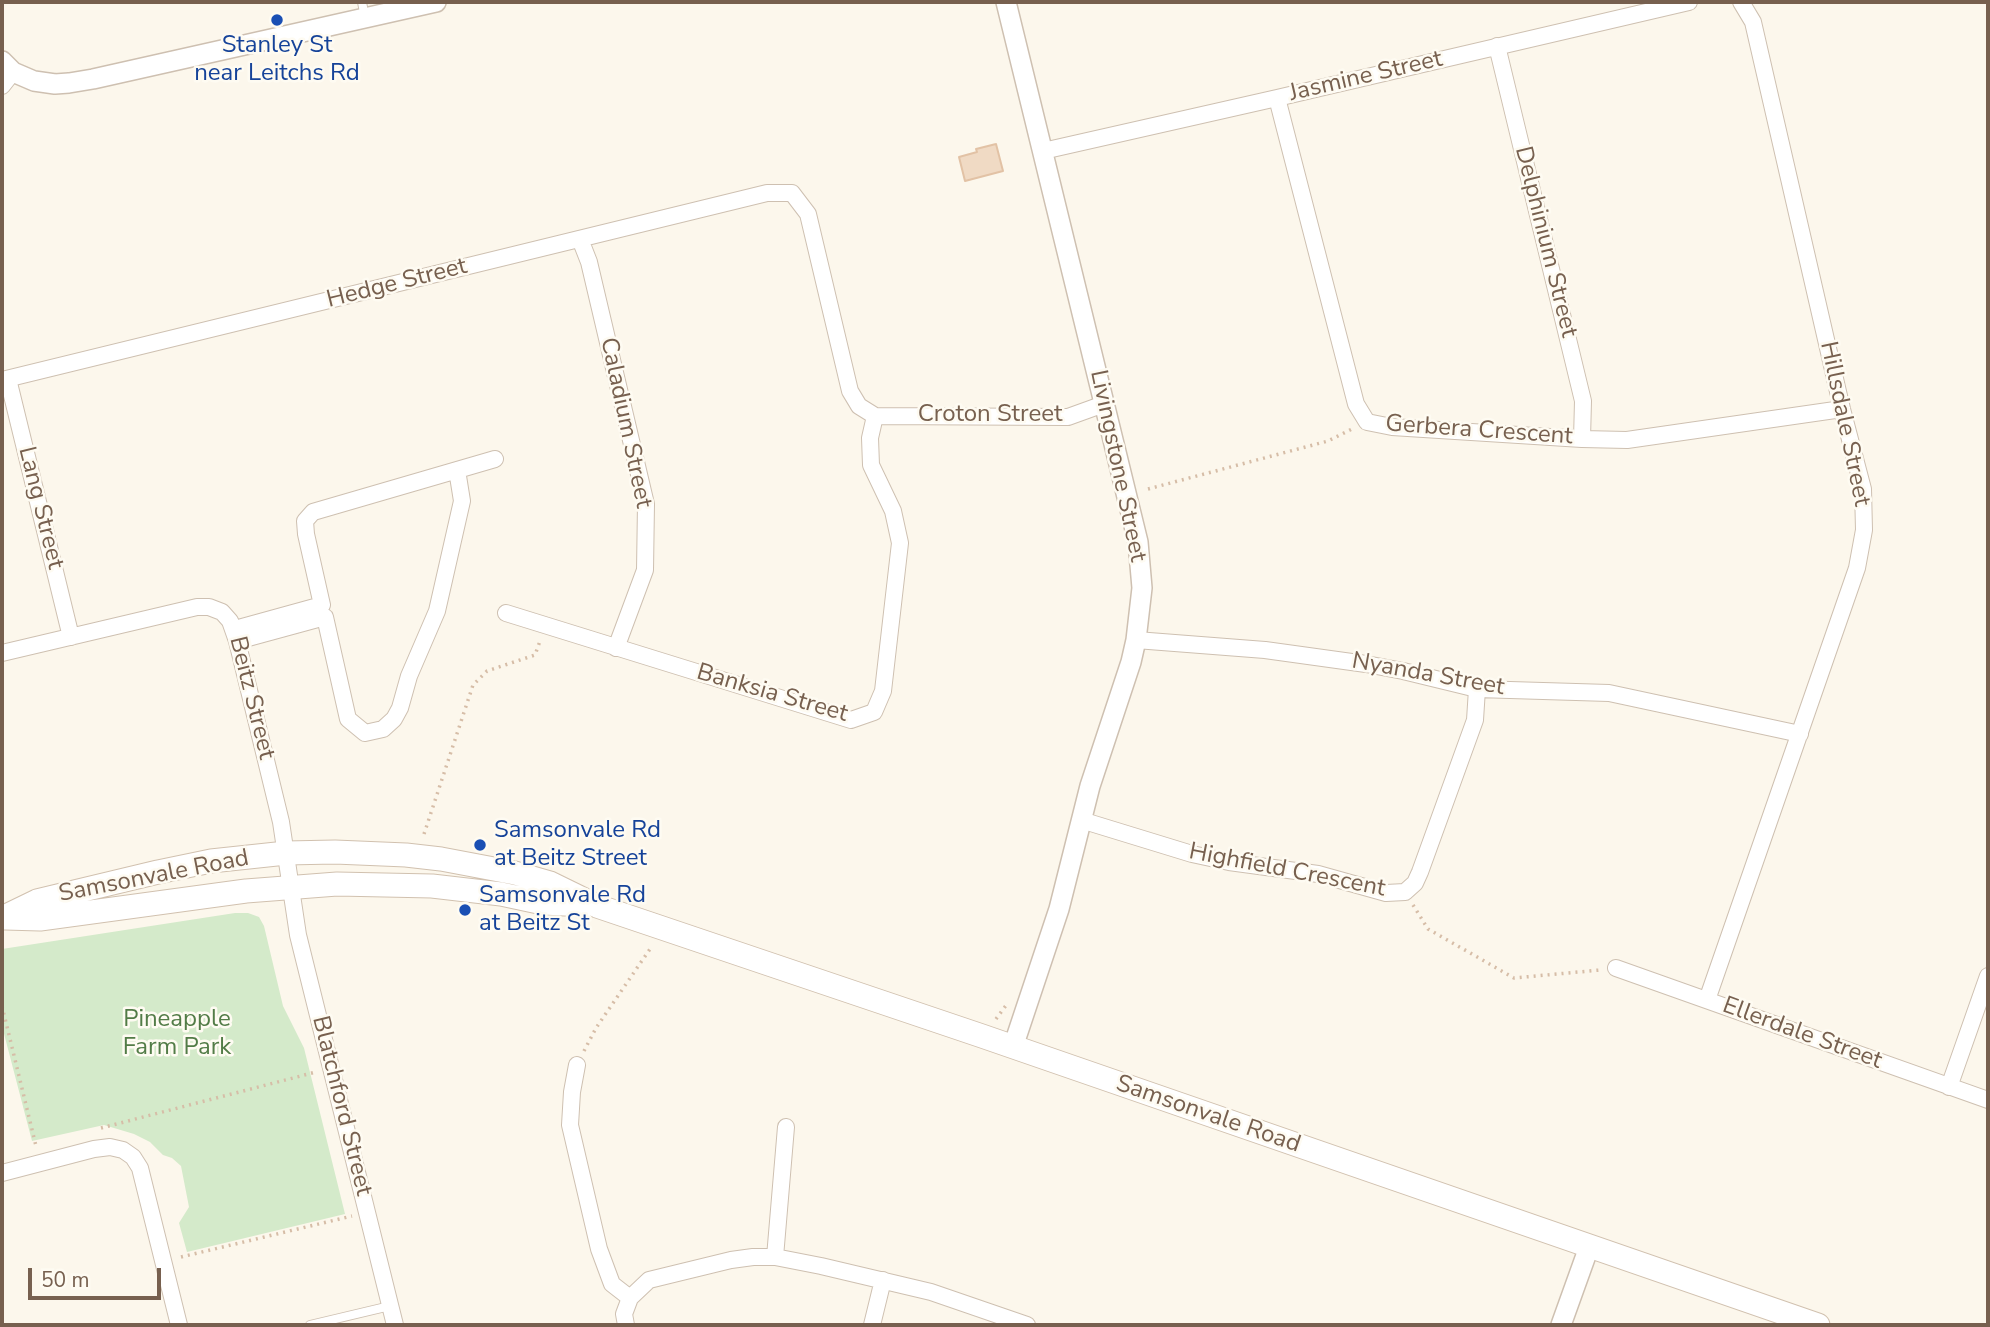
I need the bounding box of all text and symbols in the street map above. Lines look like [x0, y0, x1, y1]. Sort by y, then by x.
marker: Stanley St near Leitchs Rd [269, 12, 285, 28]
place label: Stanley St near Leitchs Rd [194, 32, 360, 88]
street label: Jasmine Street [1287, 45, 1445, 109]
street label: Delphinium Street [1507, 144, 1583, 340]
street label: Hedge Street [324, 253, 470, 315]
street label: Caladium Street [593, 335, 657, 511]
street label: Hillsdale Street [1812, 339, 1876, 509]
street label: Livingstone Street [1083, 367, 1151, 565]
street label: Croton Street [918, 401, 1062, 429]
street label: Gerbera Crescent [1384, 410, 1574, 452]
street label: Lang Street [11, 444, 69, 572]
street label: Beitz Street [222, 634, 280, 762]
street label: Nyanda Street [1349, 647, 1507, 703]
street label: Banksia Street [693, 659, 851, 729]
place label: Samsonvale Rd at Beitz Street [494, 817, 661, 873]
marker: Samsonvale Rd at Beitz Street [472, 837, 488, 853]
street label: Highfield Crescent [1186, 838, 1388, 904]
street label: Samsonvale Road [57, 844, 251, 910]
place label: Samsonvale Rd at Beitz St [479, 882, 646, 938]
marker: Samsonvale Rd at Beitz St [457, 902, 473, 918]
street label: Ellerdale Street [1718, 992, 1886, 1076]
park label: Pineapple Farm Park [123, 1006, 231, 1062]
street label: Blatchford Street [305, 1013, 377, 1199]
street label: Samsonvale Road [1112, 1070, 1304, 1160]
scale bar [32, 1254, 164, 1298]
text: 50 m [41, 1266, 90, 1294]

